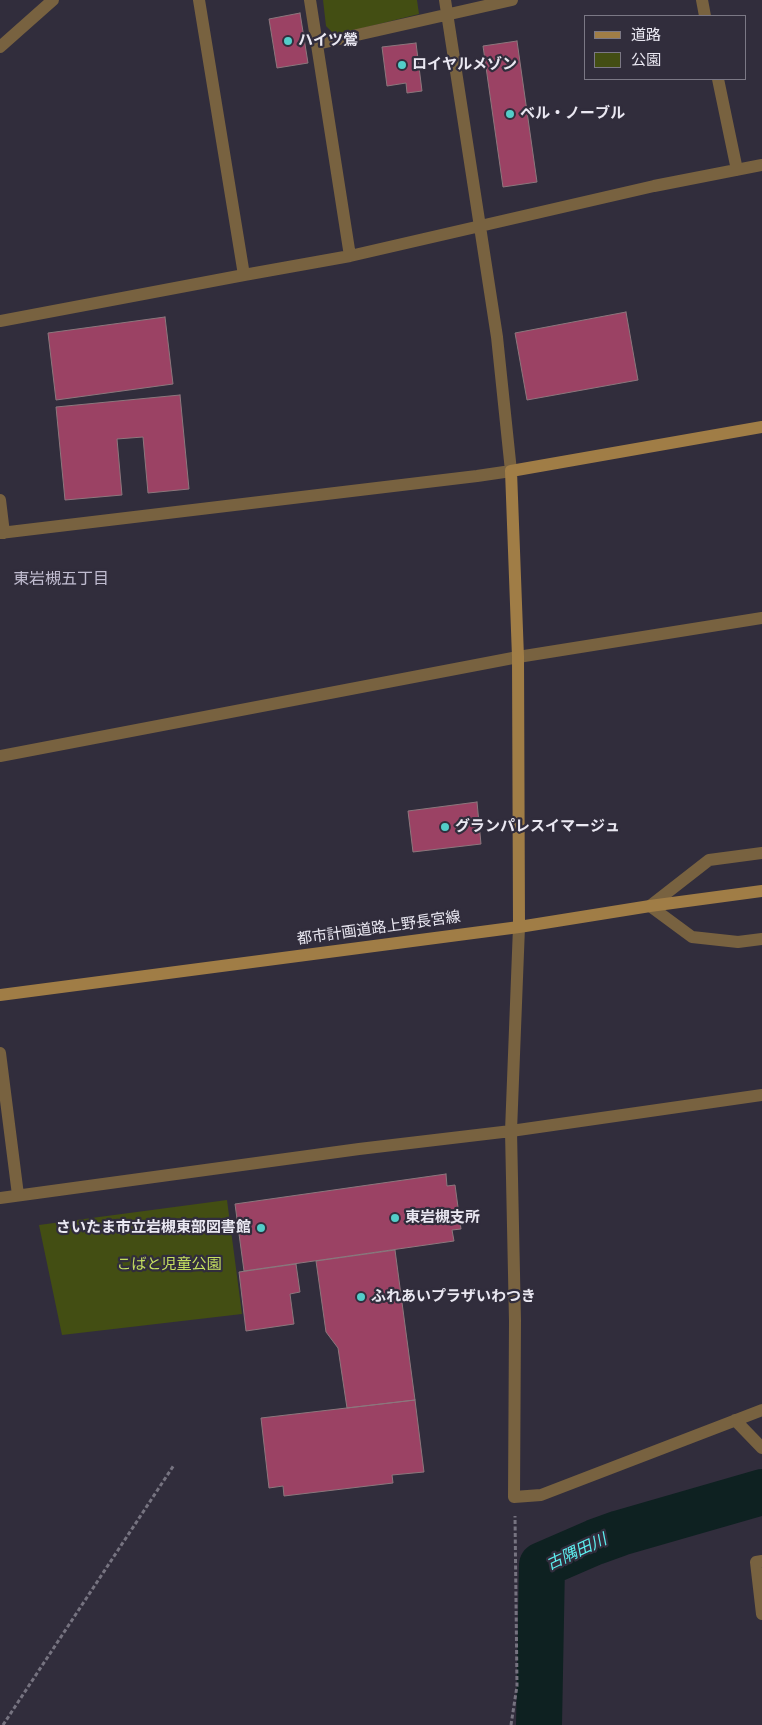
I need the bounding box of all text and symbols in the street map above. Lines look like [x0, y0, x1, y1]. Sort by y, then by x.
legend [584, 15, 747, 80]
text: 道路 [631, 24, 661, 46]
place label: ハイツ鶯 [298, 32, 358, 50]
marker: ハイツ鶯 [282, 35, 294, 47]
text: 公園 [631, 49, 661, 71]
place label: ロイヤルメゾン [412, 56, 517, 74]
marker: ロイヤルメゾン [396, 59, 408, 71]
place label: ベル・ノーブル [520, 105, 625, 123]
marker: ベル・ノーブル [504, 108, 516, 120]
district label: 東岩槻五丁目 [13, 570, 109, 590]
place label: グランパレスイマージュ [455, 818, 620, 836]
marker: グランパレスイマージュ [439, 821, 451, 833]
street label: 都市計画道路上野長宮線 [296, 909, 462, 949]
place label: 東岩槻支所 [405, 1209, 480, 1227]
marker: 東岩槻支所 [389, 1212, 401, 1224]
place label: さいたま市立岩槻東部図書館 [56, 1219, 251, 1237]
marker: さいたま市立岩槻東部図書館 [255, 1222, 267, 1234]
park label: こばと児童公園 [117, 1256, 221, 1274]
place label: ふれあいプラザいわつき [371, 1288, 536, 1306]
marker: ふれあいプラザいわつき [355, 1291, 367, 1303]
water label: 古隅田川 [544, 1531, 610, 1575]

